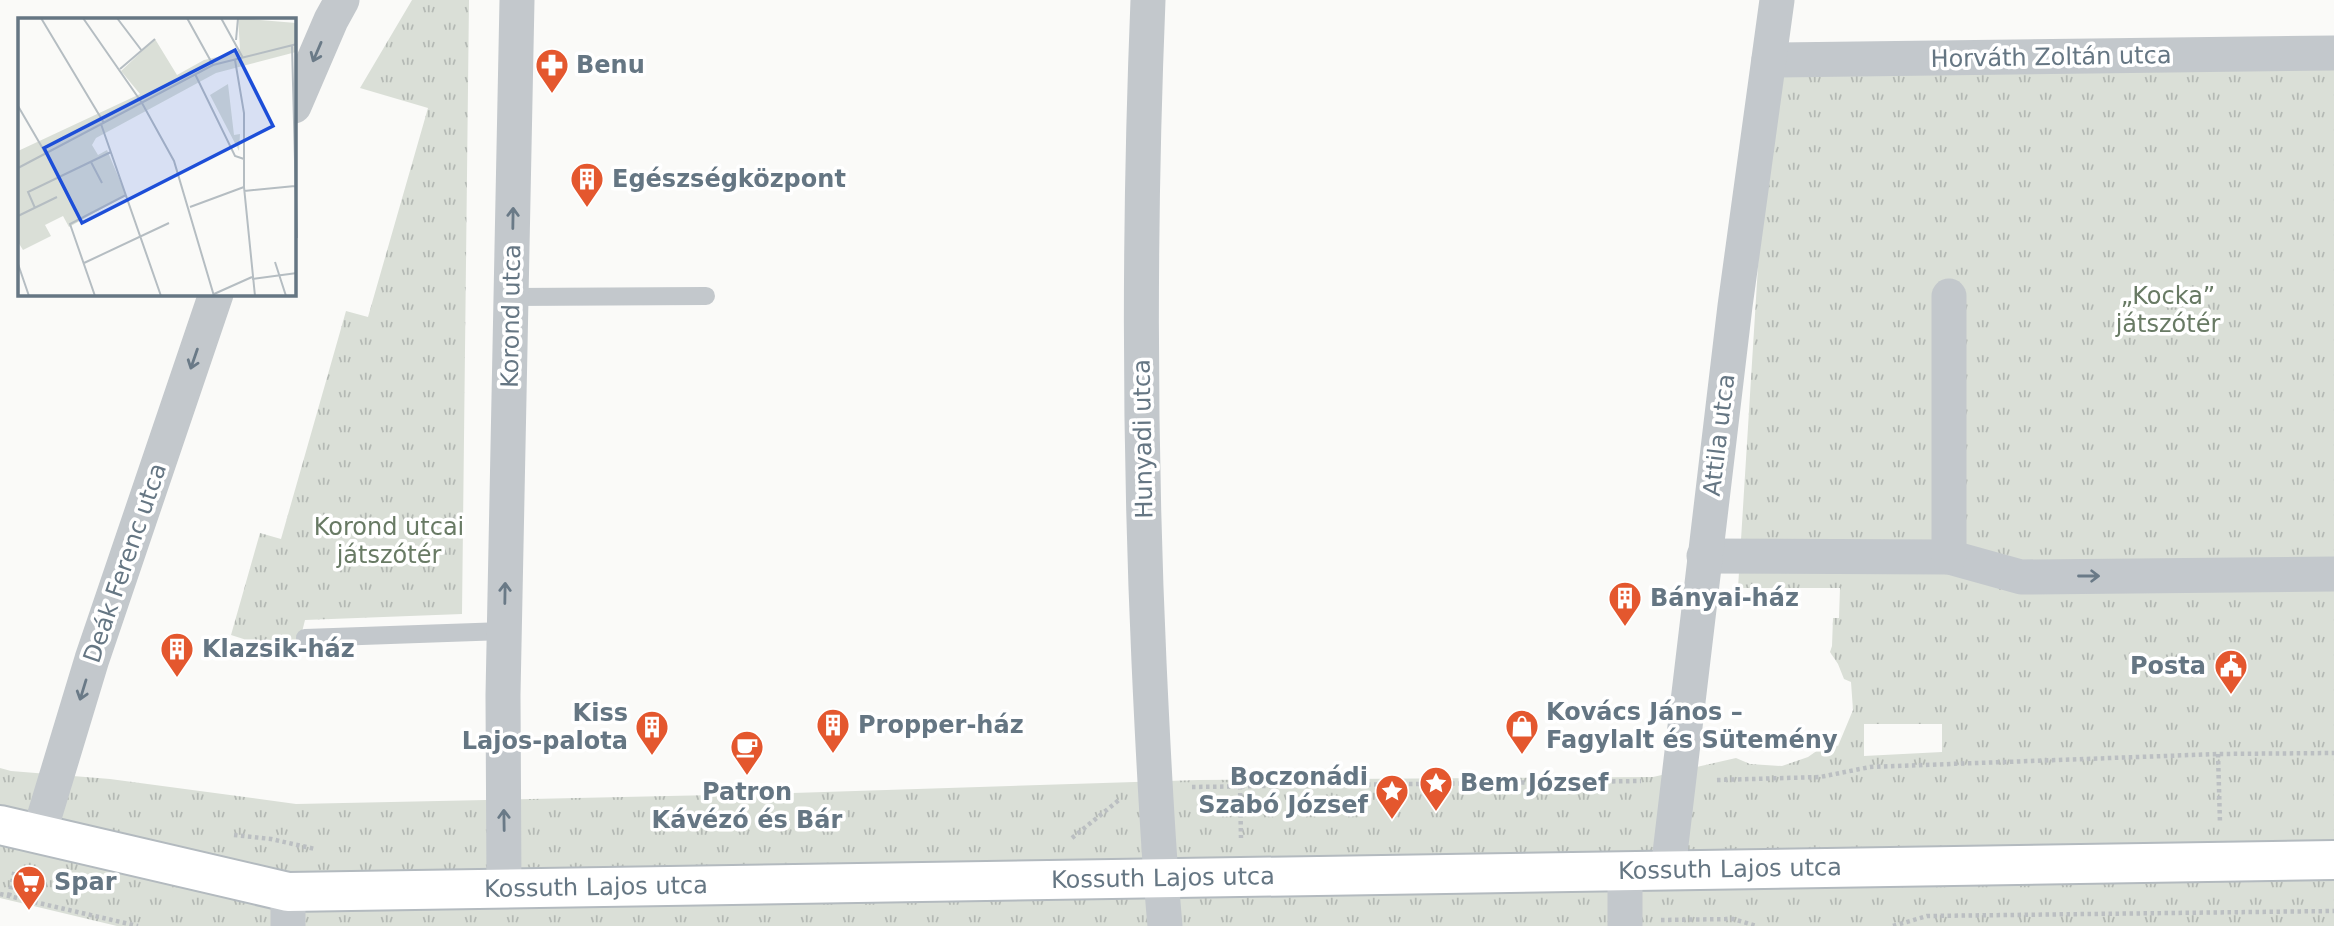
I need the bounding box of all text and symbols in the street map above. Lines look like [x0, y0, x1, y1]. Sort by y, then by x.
inset map [18, 18, 296, 296]
one-way arrow [309, 41, 322, 63]
street label: Horváth Zoltán utca [1930, 41, 2172, 73]
pharmacy icon: Benu [533, 46, 571, 95]
place label: Benu [576, 51, 645, 79]
building icon: Egészségközpont [568, 160, 606, 209]
place label: Egészségközpont [612, 165, 846, 193]
one-way arrow [507, 207, 520, 230]
street label: Korond utca [496, 244, 526, 388]
park label: „Kocka” játszótér [2115, 282, 2220, 338]
one-way arrow [187, 347, 199, 369]
street label: Hunyadi utca [1128, 359, 1158, 519]
street label: Attila utca [1698, 372, 1740, 498]
street label: Deák Ferenc utca [78, 459, 172, 667]
park label: Korond utcai játszótér [314, 513, 464, 569]
one-way arrow [2078, 569, 2101, 583]
building icon: Bányai-ház [1606, 579, 1644, 628]
one-way arrow [498, 581, 512, 604]
place label: Bányai-ház [1650, 584, 1799, 612]
building icon: Klazsik-ház [158, 630, 196, 679]
place label: Klazsik-ház [202, 635, 355, 663]
public building icon: Posta [2212, 647, 2250, 696]
place label: Posta [2130, 652, 2206, 680]
one-way arrow [75, 679, 88, 701]
place label: Kovács János – Fagylalt és Sütemény [1546, 698, 1838, 754]
place label: Kiss Lajos-palota [462, 699, 628, 755]
building icon: Propper-ház [814, 706, 852, 755]
shop icon: Kovács János – Fagylalt és Sütemény [1503, 707, 1541, 756]
building icon: Kiss Lajos-palota [633, 708, 671, 757]
place label: Propper-ház [858, 711, 1024, 739]
cafe icon: Patron Kávézó és Bár [728, 728, 766, 777]
place label: Boczonádi Szabó József [1198, 763, 1369, 819]
place icon: Bem József [1417, 764, 1455, 813]
place label: Bem József [1460, 769, 1609, 797]
place icon: Boczonádi Szabó József [1373, 772, 1411, 821]
place label: Patron Kávézó és Bár [652, 778, 843, 834]
one-way arrow [497, 809, 511, 832]
street label: Kossuth Lajos utca [1618, 853, 1842, 885]
street label: Kossuth Lajos utca [1051, 862, 1275, 894]
supermarket icon: Spar [10, 863, 48, 912]
place label: Spar [54, 868, 117, 896]
street label: Kossuth Lajos utca [484, 871, 708, 903]

